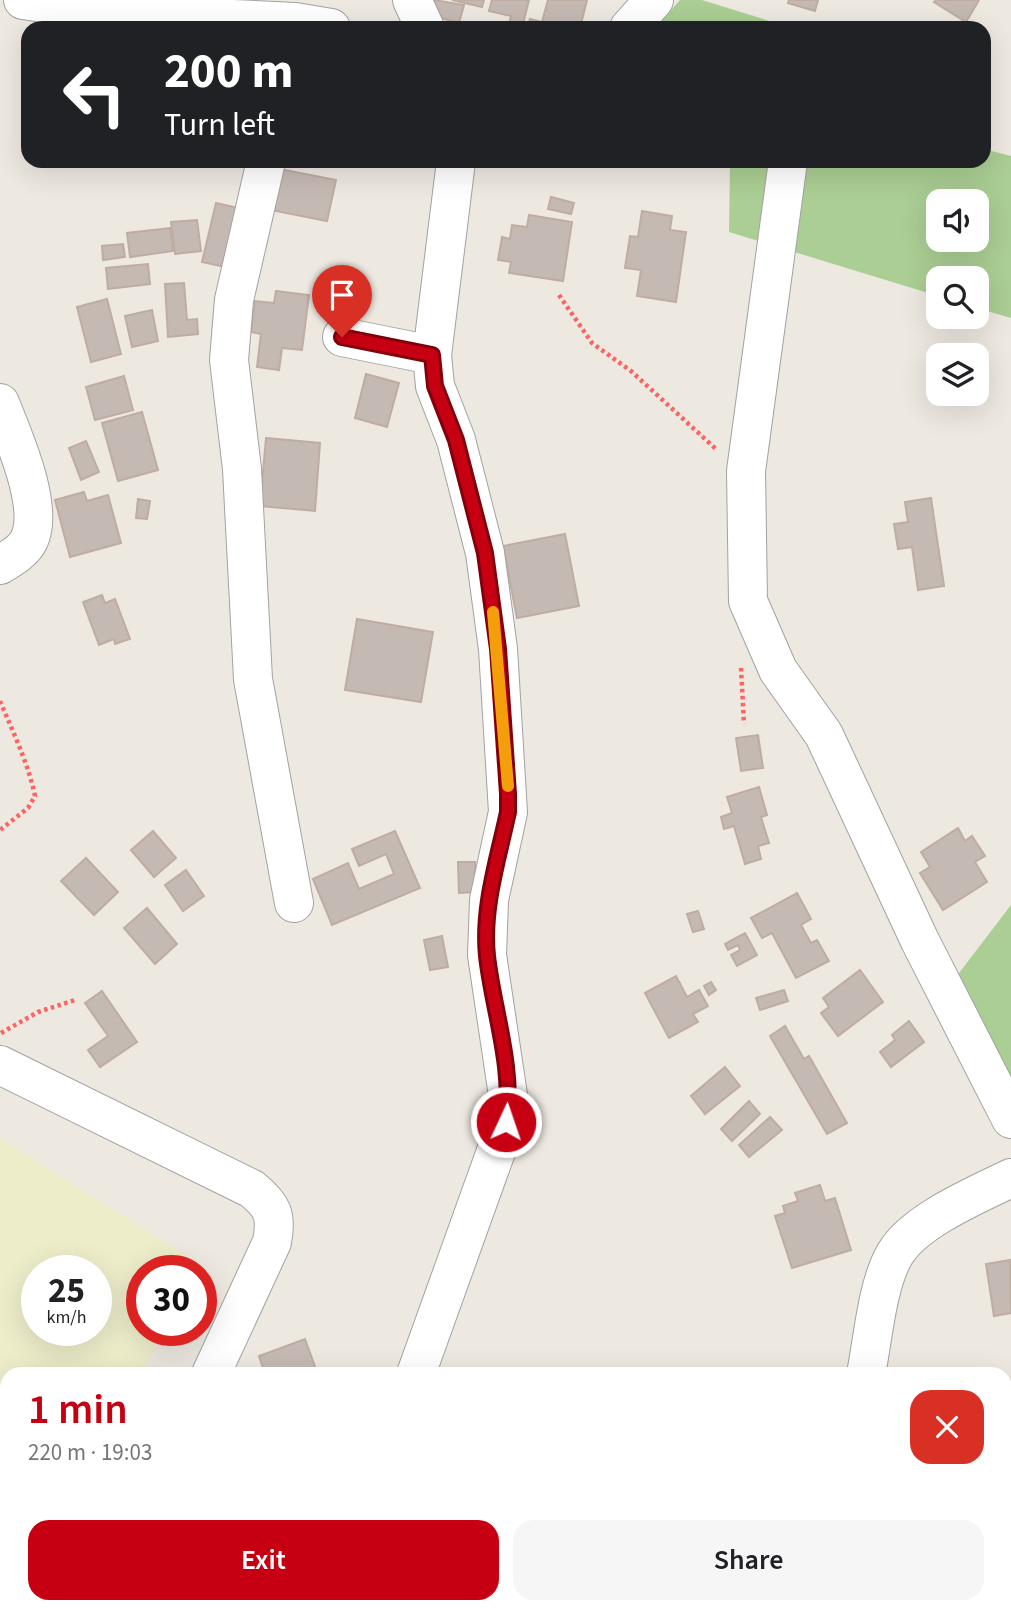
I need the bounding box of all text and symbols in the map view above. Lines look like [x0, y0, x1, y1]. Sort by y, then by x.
text: 200 m [164, 37, 293, 107]
icon: left [49, 49, 140, 140]
text: Turn left [164, 102, 275, 148]
map controls [926, 189, 989, 406]
button: sound [926, 189, 989, 252]
pin [312, 265, 372, 337]
button: search [926, 266, 989, 329]
icon: arrive [323, 276, 361, 314]
button: layers [926, 343, 989, 406]
position arrow [469, 1085, 543, 1159]
speed limit sign: 30 [126, 1255, 217, 1346]
text: 25 [48, 1266, 85, 1316]
text: km/h [47, 1305, 86, 1330]
text: 1 min [28, 1380, 128, 1440]
button: close [910, 1390, 984, 1464]
text: 220 m · 19:03 [28, 1436, 152, 1469]
button: Exit [28, 1520, 499, 1600]
button: Share [513, 1520, 984, 1600]

